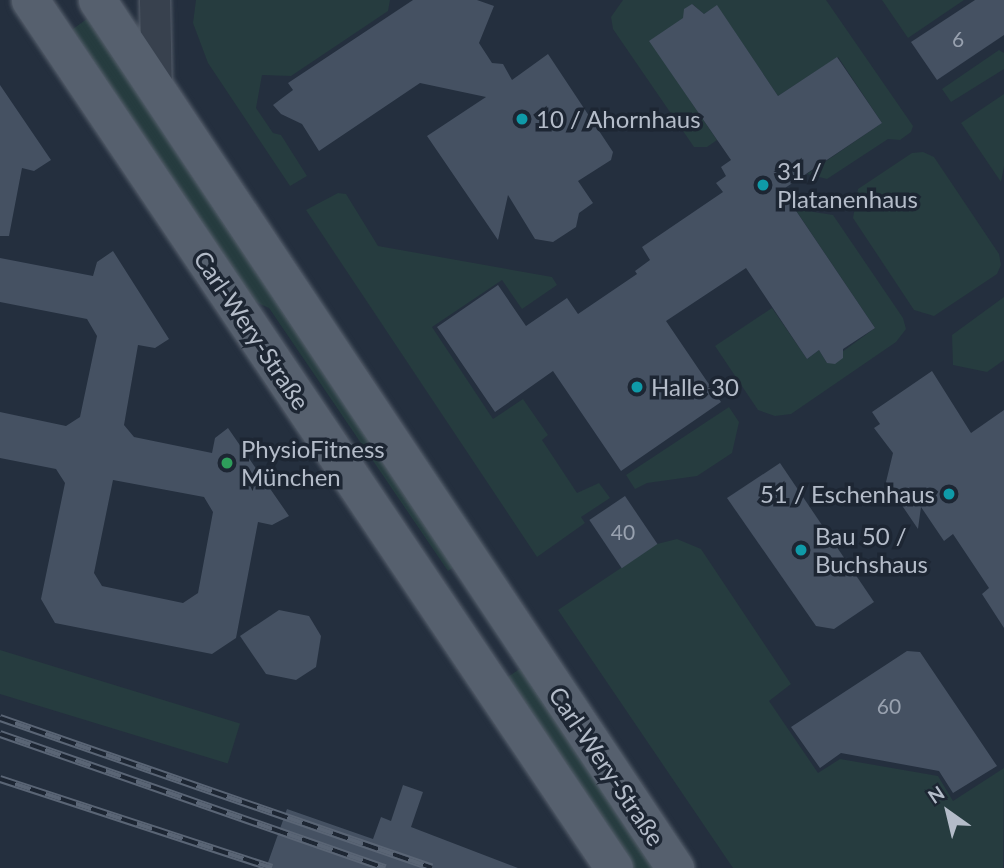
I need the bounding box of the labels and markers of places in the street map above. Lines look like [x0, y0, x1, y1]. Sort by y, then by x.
place label: 10 / Ahornhaus [536, 105, 701, 133]
marker: 10 / Ahornhaus [514, 111, 530, 127]
place label: 31 / Platanenhaus [777, 157, 918, 213]
marker: 31 / Platanenhaus [755, 177, 771, 193]
place label: Halle 30 [651, 373, 739, 401]
marker: Halle 30 [629, 379, 645, 395]
place label: PhysioFitness München [241, 435, 385, 491]
marker: PhysioFitness München [219, 455, 235, 471]
place label: 51 / Eschenhaus [760, 480, 935, 508]
marker: 51 / Eschenhaus [941, 486, 957, 502]
place label: Bau 50 / Buchshaus [815, 522, 928, 578]
marker: Bau 50 / Buchshaus [793, 542, 809, 558]

